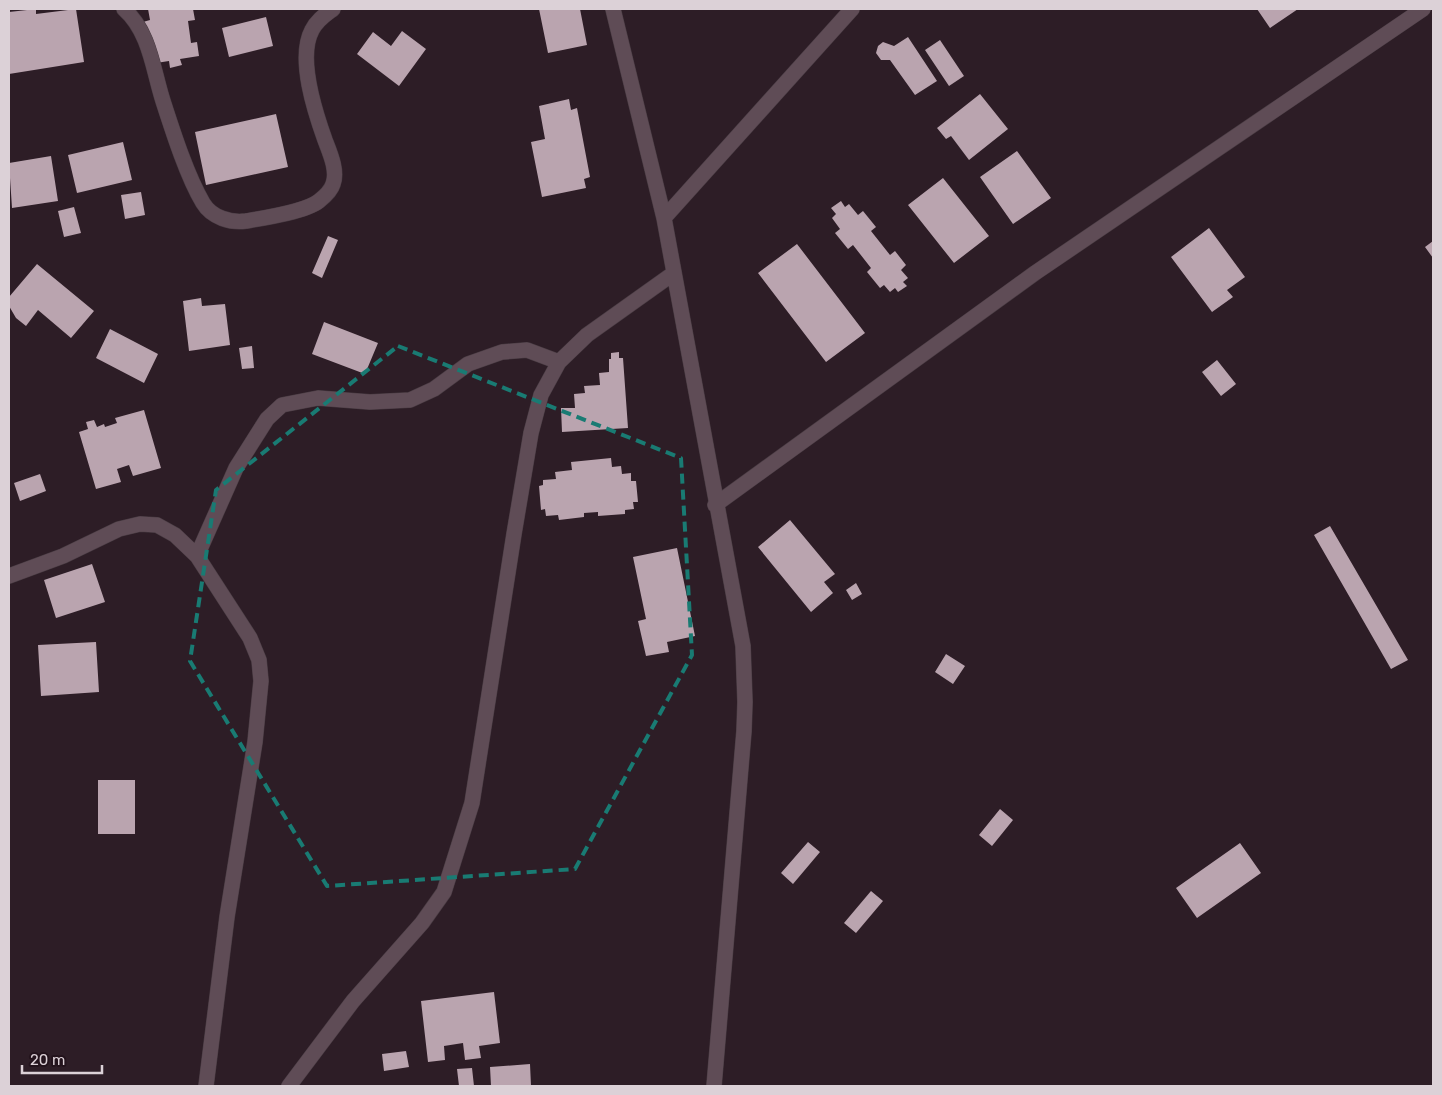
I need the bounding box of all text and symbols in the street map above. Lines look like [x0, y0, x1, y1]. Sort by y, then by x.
scale bar [22, 1042, 102, 1074]
text: 20 m [30, 1051, 65, 1069]

